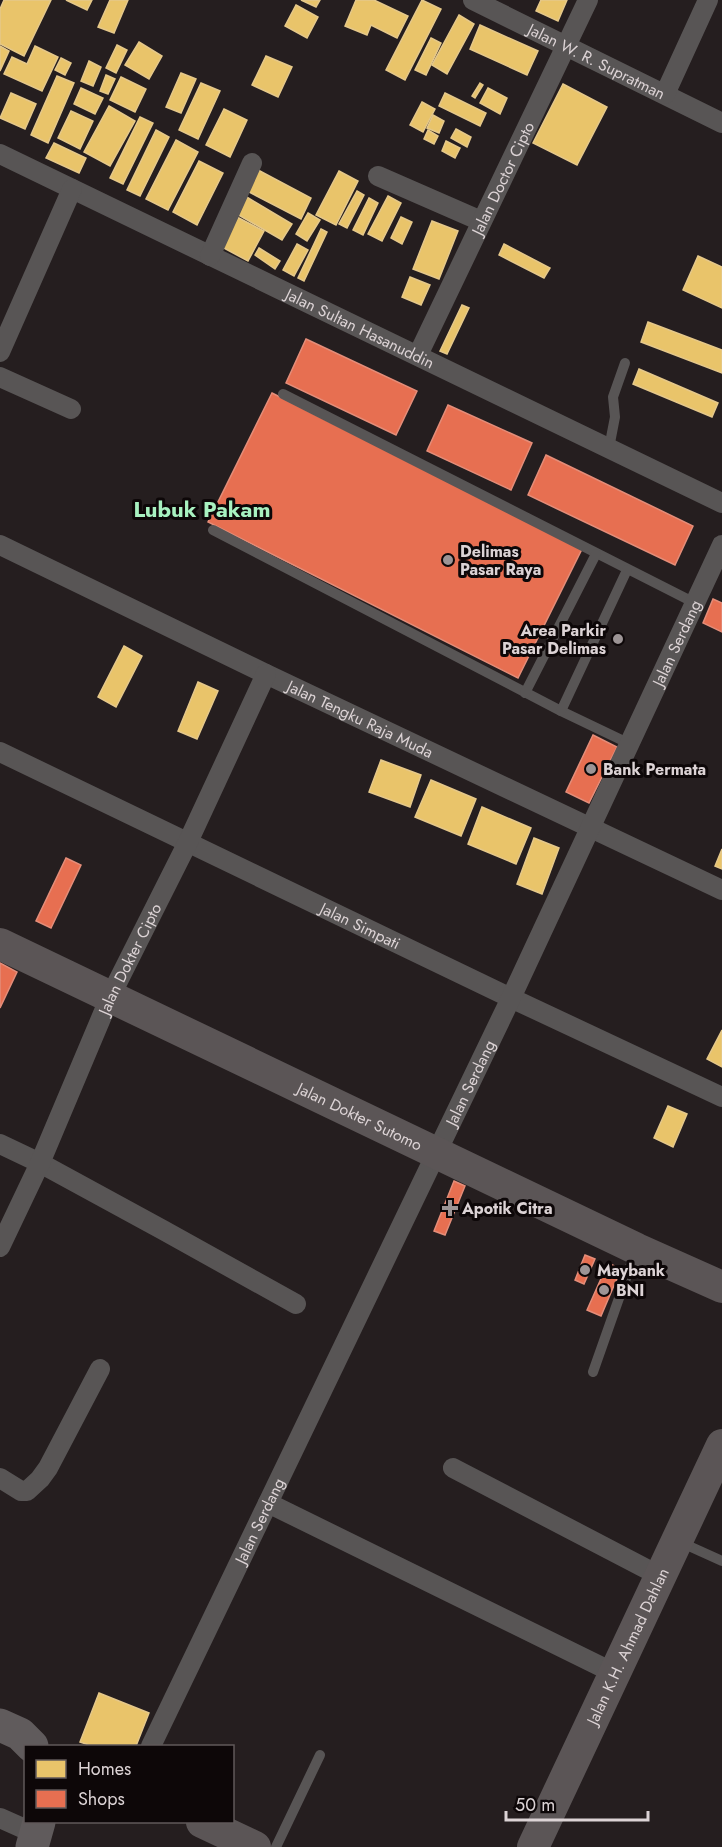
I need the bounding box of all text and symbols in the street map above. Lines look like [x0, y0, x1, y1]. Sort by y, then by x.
street label: Jalan W. R. Supratman [522, 17, 669, 105]
street label: Jalan Doctor Cipto [465, 118, 540, 241]
street label: Jalan Sultan Hasanuddin [280, 282, 438, 374]
district label: Lubuk Pakam [134, 493, 270, 525]
place label: Delimas Pasar Raya [460, 540, 541, 581]
marker: Delimas Pasar Raya [441, 553, 455, 567]
street label: Jalan Serdang [646, 596, 707, 692]
place label: Area Parkir Pasar Delimas [502, 619, 606, 660]
marker: Area Parkir Pasar Delimas [611, 632, 625, 646]
street label: Jalan Tengku Raja Muda [281, 674, 437, 764]
place label: Bank Permata [603, 758, 706, 781]
marker: Bank Permata [584, 762, 598, 776]
street label: Jalan Simpati [314, 896, 404, 955]
street label: Jalan Dokter Cipto [92, 899, 168, 1020]
street label: Jalan Serdang [439, 1036, 501, 1132]
street label: Jalan Dokter Sutomo [291, 1076, 426, 1157]
place label: Apotik Citra [461, 1197, 553, 1220]
marker: Apotik Citra [443, 1201, 457, 1215]
place label: Maybank [597, 1259, 666, 1282]
marker: Maybank [578, 1263, 592, 1277]
place label: BNI [616, 1279, 644, 1302]
marker: BNI [597, 1283, 611, 1297]
street label: Jalan Serdang [228, 1474, 290, 1570]
street label: Jalan K.H. Ahmad Dahlan [580, 1564, 675, 1730]
legend [24, 1745, 234, 1823]
text: Homes [78, 1756, 131, 1782]
scale bar [506, 1784, 648, 1822]
text: Shops [78, 1786, 125, 1812]
text: 50 m [515, 1792, 555, 1818]

